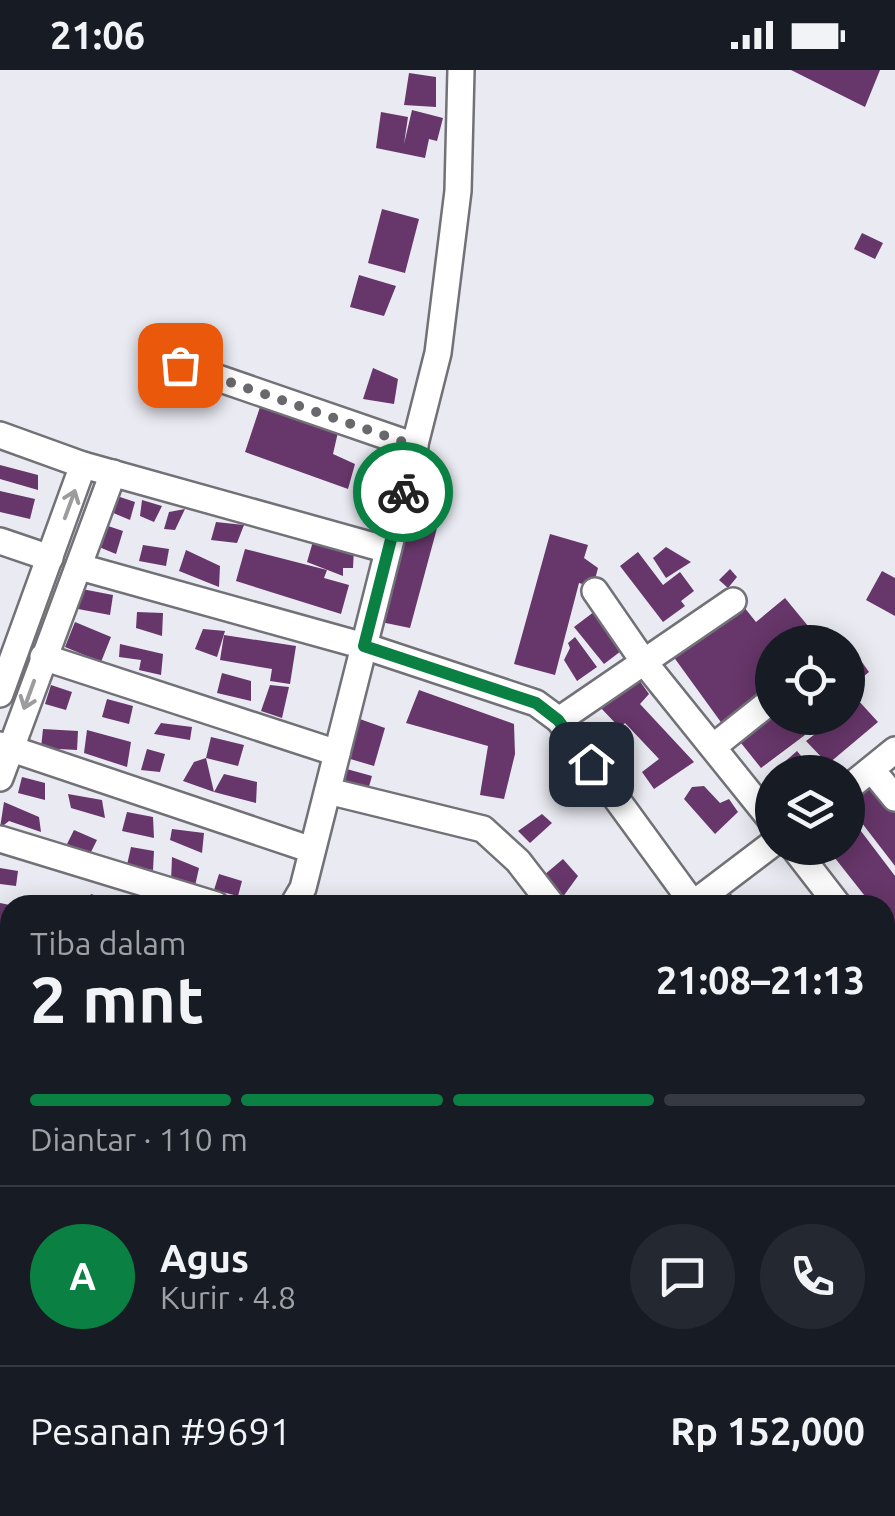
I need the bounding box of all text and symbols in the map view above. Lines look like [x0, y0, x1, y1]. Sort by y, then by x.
text: 21:06 [50, 14, 145, 56]
pin [138, 323, 223, 408]
icon: bag [153, 338, 208, 393]
courier [353, 442, 453, 542]
icon: bike [376, 465, 431, 520]
one-way arrow [62, 489, 80, 520]
map controls [755, 625, 865, 865]
button: locate [755, 625, 865, 735]
one-way arrow [19, 679, 37, 710]
pin [549, 722, 634, 807]
icon: home [564, 737, 619, 792]
button: layers [755, 755, 865, 865]
text: Tiba dalam [30, 925, 186, 961]
text: 21:08–21:13 [656, 959, 865, 1001]
text: 2 mnt [30, 962, 204, 1035]
text: Diantar · 110 m [30, 1121, 248, 1157]
button: chat [630, 1224, 735, 1329]
button: phone [760, 1224, 865, 1329]
text: Agus [160, 1237, 249, 1279]
text: A [69, 1255, 96, 1297]
text: Kurir · 4.8 [160, 1279, 296, 1315]
text: Pesanan #9691 [30, 1410, 291, 1452]
text: Rp 152,000 [670, 1410, 865, 1452]

